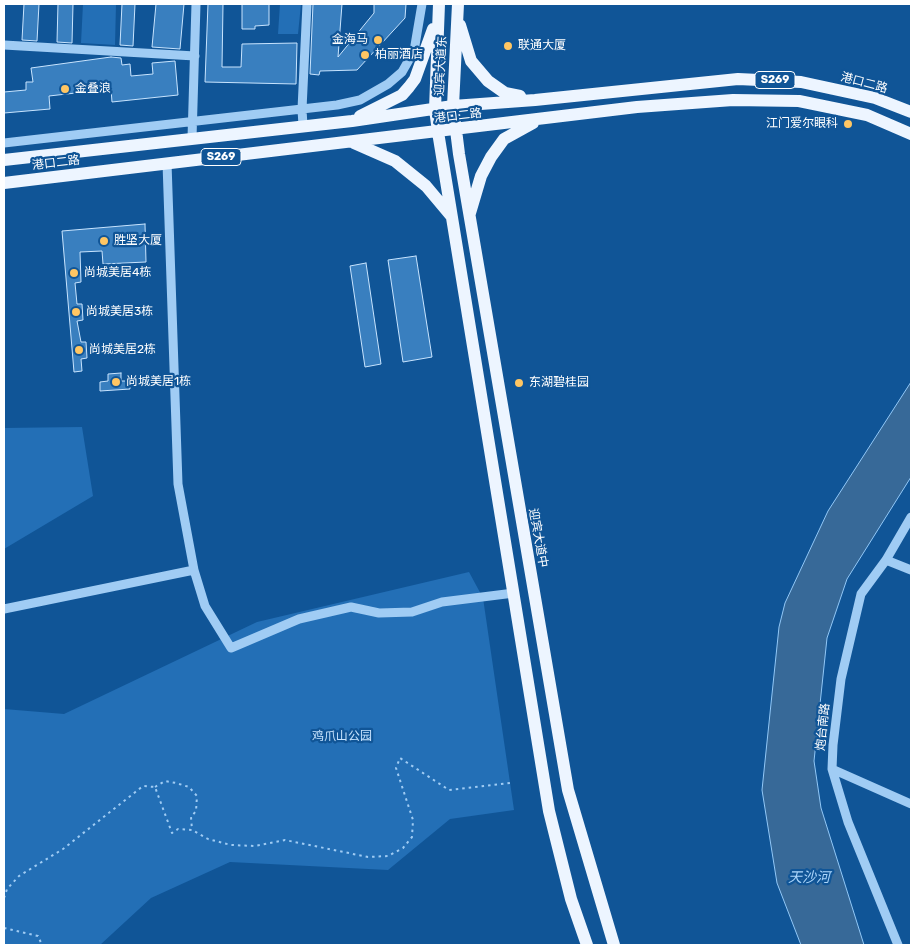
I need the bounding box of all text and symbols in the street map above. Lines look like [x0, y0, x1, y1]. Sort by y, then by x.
place label: 金海马 [332, 33, 368, 47]
marker: 金海马 [372, 34, 384, 46]
street label: 迎宾大道东 [432, 36, 450, 96]
place label: 联通大厦 [518, 39, 566, 53]
marker: 联通大厦 [502, 40, 514, 52]
place label: 柏丽酒店 [375, 48, 423, 62]
marker: 柏丽酒店 [359, 49, 371, 61]
street label: 港口二路 [839, 70, 889, 96]
road number: S269 [755, 72, 795, 88]
place label: 金叠浪 [75, 82, 111, 96]
marker: 金叠浪 [59, 83, 71, 95]
street label: 港口二路 [433, 106, 483, 126]
place label: 江门爱尔眼科 [766, 117, 838, 131]
marker: 江门爱尔眼科 [842, 118, 854, 130]
road number: S269 [201, 148, 241, 166]
street label: 港口二路 [31, 153, 81, 173]
place label: 胜坚大厦 [114, 234, 162, 248]
marker: 胜坚大厦 [98, 235, 110, 247]
place label: 尚城美居4栋 [84, 266, 151, 280]
marker: 尚城美居4栋 [68, 267, 80, 279]
place label: 尚城美居3栋 [86, 305, 153, 319]
marker: 尚城美居3栋 [70, 306, 82, 318]
place label: 尚城美居2栋 [89, 343, 156, 357]
marker: 尚城美居2栋 [73, 344, 85, 356]
place label: 尚城美居1栋 [126, 375, 191, 389]
marker: 尚城美居1栋 [110, 376, 122, 388]
place label: 东湖碧桂园 [529, 376, 589, 390]
marker: 东湖碧桂园 [513, 377, 525, 389]
street label: 迎宾大道中 [526, 507, 550, 569]
street label: 炮台南路 [813, 702, 833, 752]
park label: 鸡爪山公园 [312, 730, 372, 744]
water label: 天沙河 [788, 870, 830, 886]

